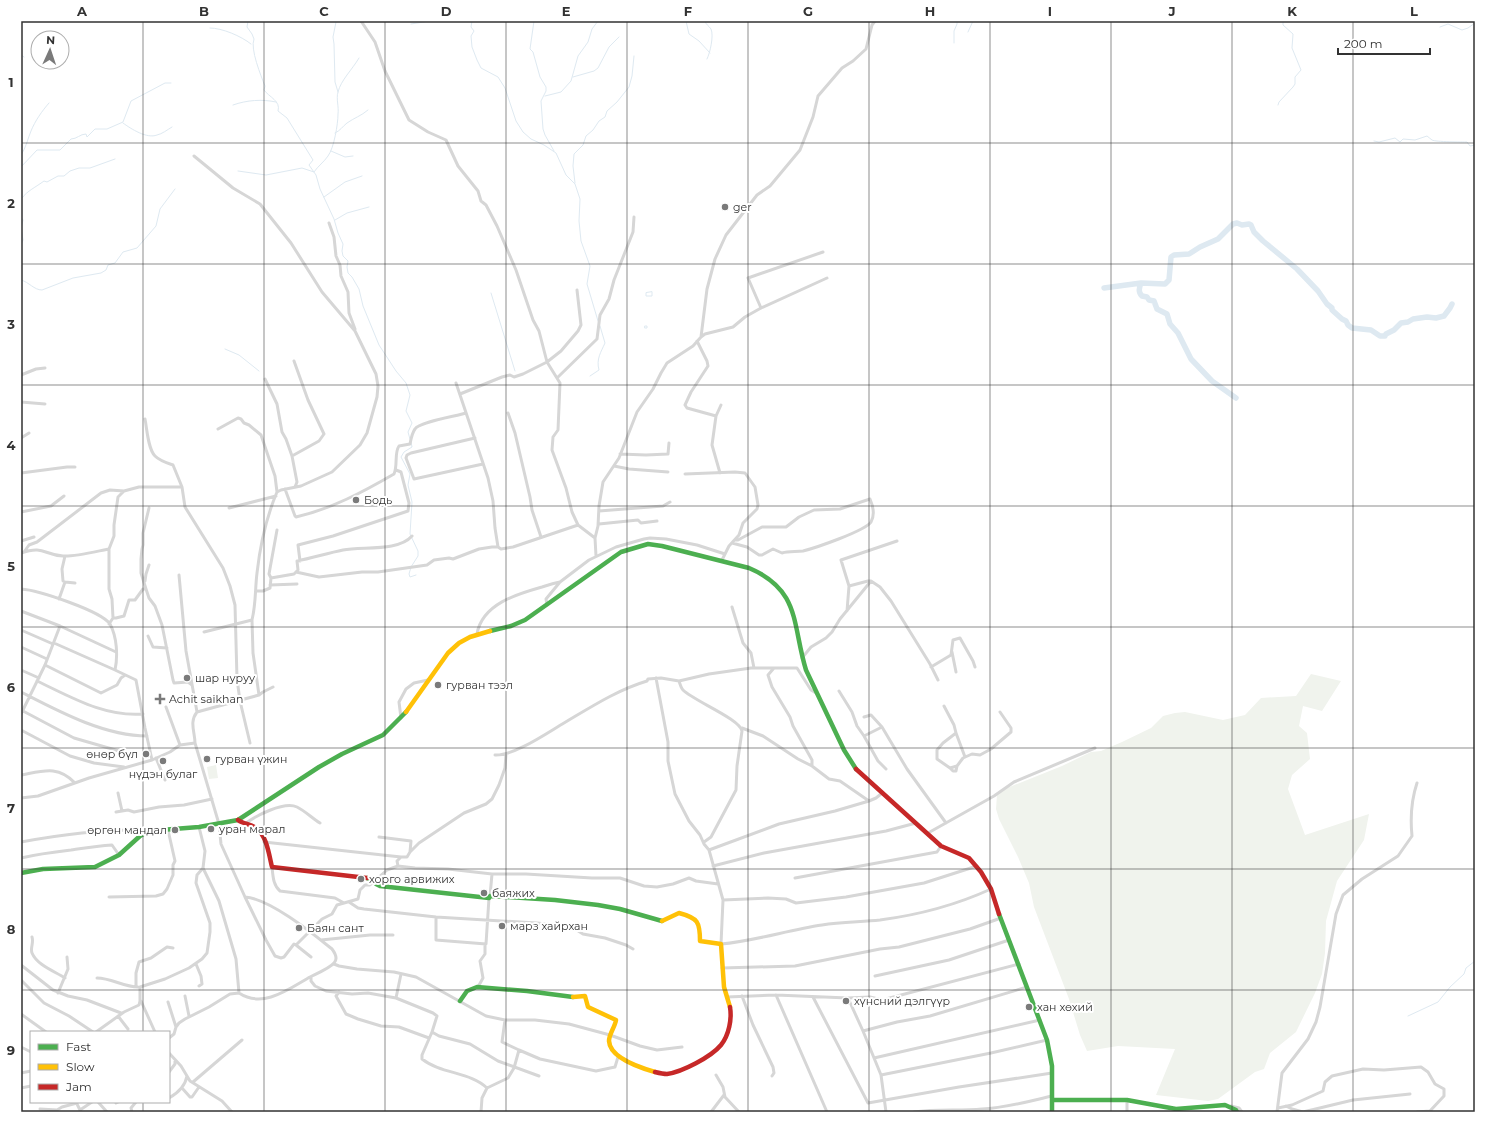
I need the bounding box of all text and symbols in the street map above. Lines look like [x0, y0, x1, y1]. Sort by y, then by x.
text: A [76, 3, 88, 19]
text: B [199, 3, 209, 19]
text: C [319, 3, 329, 19]
text: D [441, 3, 452, 19]
text: E [562, 3, 571, 19]
text: F [684, 3, 692, 19]
text: G [803, 3, 813, 19]
text: H [925, 3, 935, 19]
text: I [1048, 3, 1052, 19]
text: J [1167, 3, 1176, 19]
text: K [1287, 3, 1297, 19]
text: L [1410, 3, 1418, 19]
north arrow [30, 30, 70, 70]
scale bar [1338, 30, 1430, 56]
text: N [46, 33, 55, 47]
text: 200 m [1344, 36, 1383, 51]
text: 1 [8, 74, 14, 90]
text: 2 [7, 195, 15, 211]
place label: ger [733, 200, 752, 214]
marker: ger [720, 202, 730, 212]
text: 3 [6, 316, 15, 332]
text: 4 [7, 437, 16, 453]
place label: Бодь [364, 493, 392, 507]
marker: Бодь [351, 495, 361, 505]
text: 5 [7, 558, 15, 574]
place label: шар нуруу [195, 671, 256, 685]
marker: шар нуруу [182, 673, 192, 683]
place label: гурван тээл [446, 678, 513, 692]
text: 6 [7, 679, 16, 695]
marker: гурван тээл [433, 680, 443, 690]
place label: Achit saikhan [169, 692, 243, 706]
marker: Achit saikhan [154, 693, 166, 705]
place label: өнөр бүл [86, 747, 138, 761]
marker: өнөр бүл [141, 749, 151, 759]
place label: гурван үжин [215, 752, 287, 766]
marker: гурван үжин [202, 754, 212, 764]
marker: нүдэн булаг [158, 756, 168, 766]
place label: нүдэн булаг [129, 767, 198, 781]
text: 7 [7, 800, 15, 816]
place label: уран марал [218, 822, 285, 836]
place label: өргөн мандал [87, 823, 167, 837]
marker: уран марал [206, 824, 216, 834]
marker: өргөн мандал [170, 825, 180, 835]
place label: хорго арвижих [369, 872, 455, 886]
marker: хорго арвижих [356, 874, 366, 884]
place label: баяжих [492, 886, 535, 900]
marker: баяжих [479, 888, 489, 898]
place label: марз хайрхан [510, 919, 588, 933]
text: 8 [7, 921, 16, 937]
place label: Баян сант [307, 921, 364, 935]
marker: марз хайрхан [497, 921, 507, 931]
marker: Баян сант [294, 923, 304, 933]
place label: хүнсний дэлгүүр [854, 994, 950, 1008]
marker: хүнсний дэлгүүр [841, 996, 851, 1006]
place label: хан хөхий [1037, 1000, 1093, 1014]
marker: хан хөхий [1024, 1002, 1034, 1012]
legend [30, 1031, 170, 1103]
text: Fast [66, 1039, 91, 1054]
text: 9 [7, 1042, 15, 1058]
text: Slow [66, 1059, 95, 1074]
text: Jam [65, 1079, 92, 1094]

